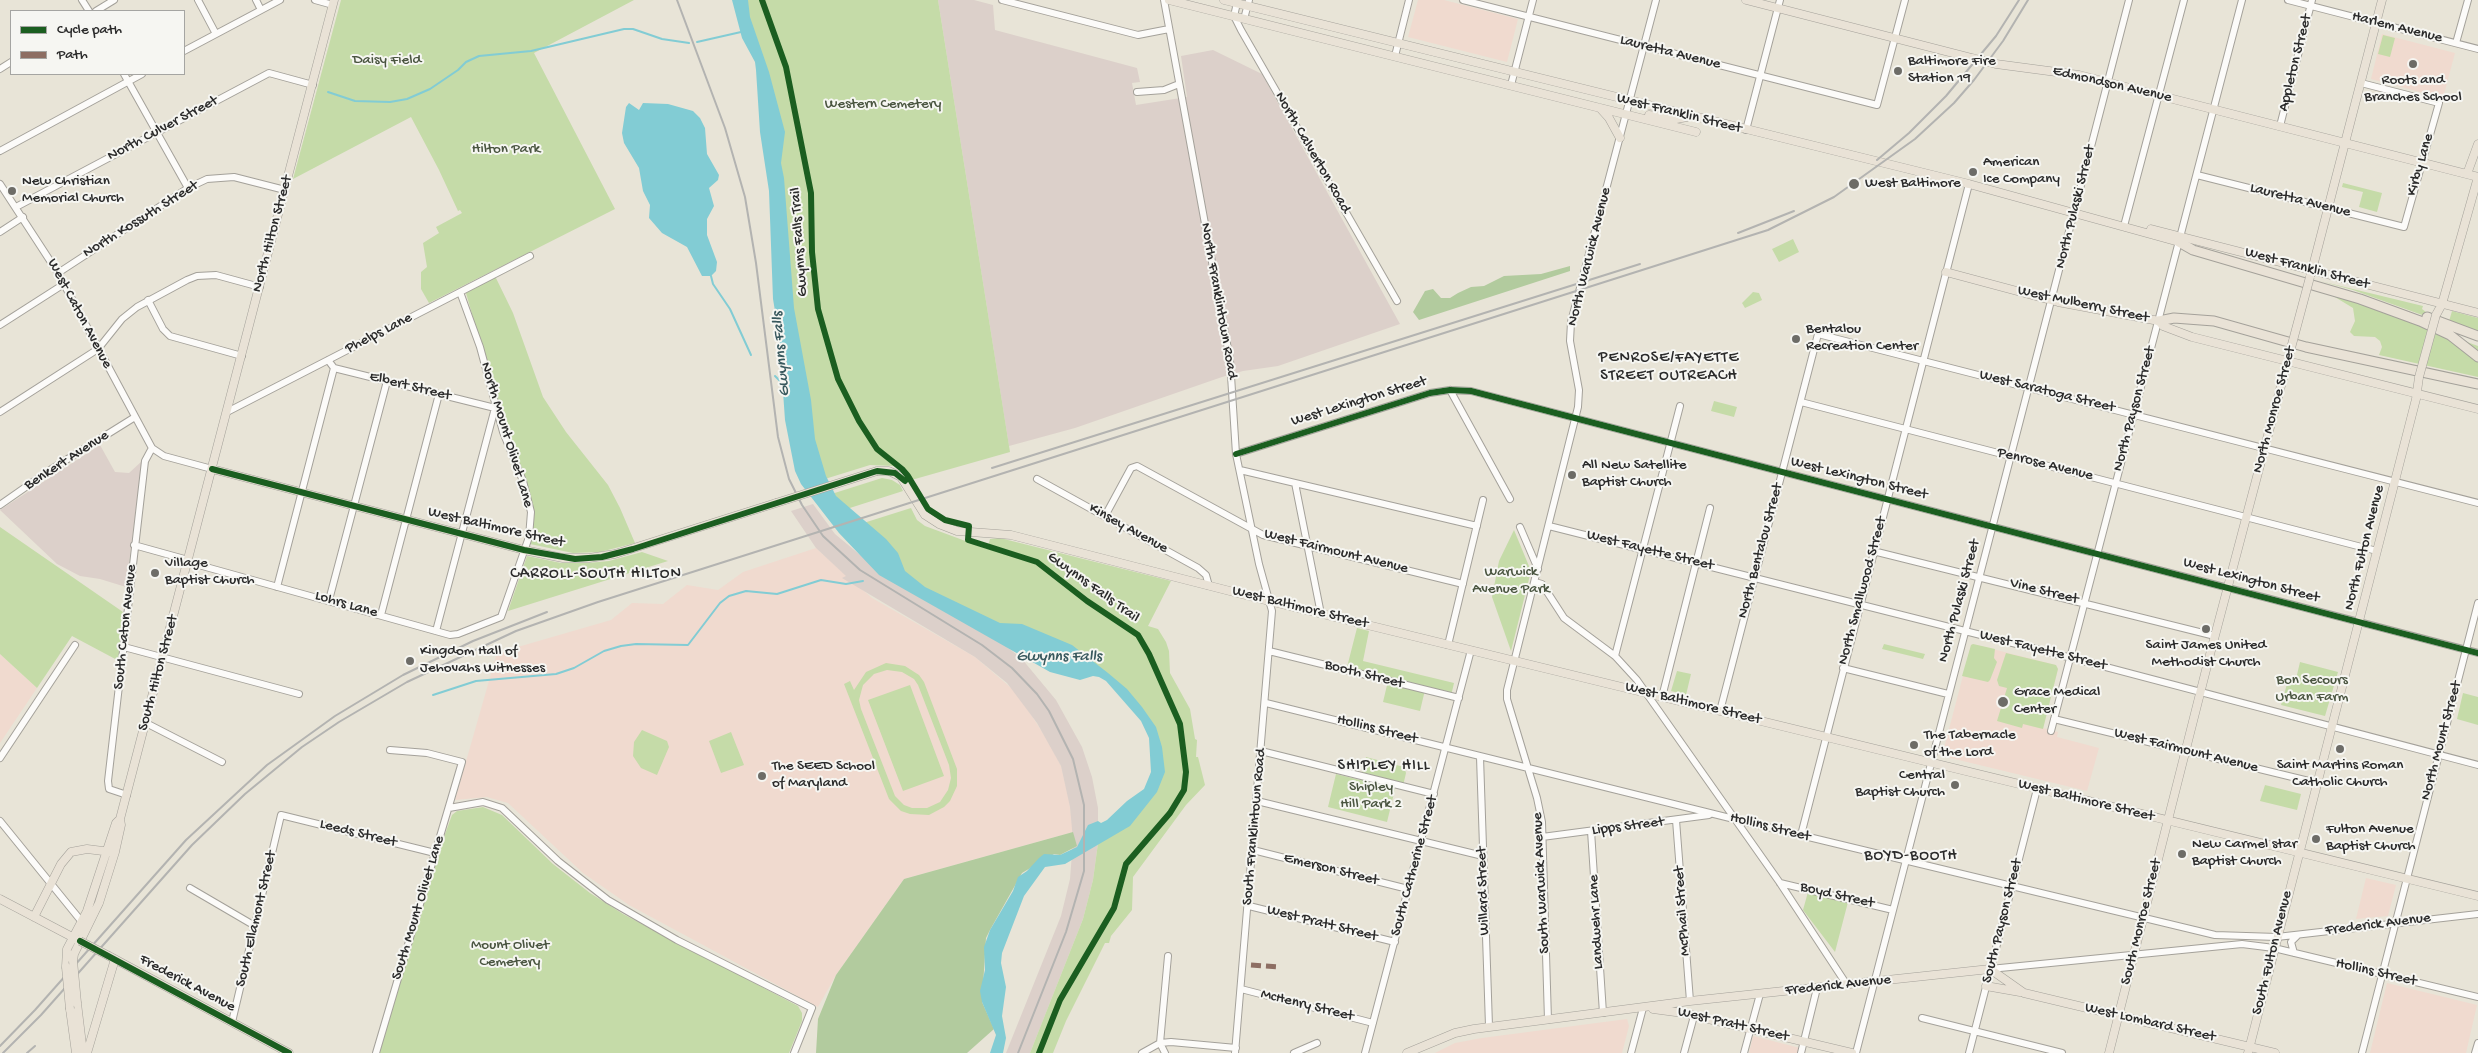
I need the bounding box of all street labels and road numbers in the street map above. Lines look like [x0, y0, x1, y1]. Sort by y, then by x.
street label: Harlem Avenue [2350, 8, 2444, 48]
street label: Appleton Street [2275, 13, 2317, 113]
street label: Lauretta Avenue [1618, 32, 1722, 74]
street label: Edmondson Avenue [2051, 63, 2173, 107]
street label: North Calverton Road [1270, 89, 1354, 217]
street label: West Franklin Street [1615, 90, 1743, 138]
street label: North Culver Street [105, 92, 221, 166]
street label: Kirby Lane [2403, 132, 2439, 198]
street label: North Pulaski Street [2052, 143, 2100, 271]
street label: North Hilton Street [249, 174, 297, 294]
street label: North Kossuth Street [80, 177, 202, 263]
street label: Lauretta Avenue [2248, 180, 2352, 222]
street label: North Warwick Avenue [1564, 186, 1616, 328]
street label: Gwynns Falls Trail [787, 187, 813, 297]
street label: North Franklintown Road [1195, 221, 1241, 381]
street label: West Franklin Street [2243, 244, 2371, 294]
street label: West Caton Avenue [42, 256, 116, 372]
street label: West Mulberry Street [2016, 282, 2150, 328]
street label: Phelps Lane [343, 310, 415, 358]
street label: North Payson Street [2110, 345, 2160, 473]
street label: North Monroe Street [2249, 345, 2301, 475]
street label: North Mount Olivet Lane [475, 360, 537, 510]
street label: West Saratoga Street [1977, 366, 2117, 418]
street label: Elbert Street [367, 368, 453, 406]
street label: West Lexington Street [1289, 373, 1429, 431]
street label: Benkert Avenue [21, 427, 113, 495]
street label: Penrose Avenue [1995, 444, 2095, 486]
street label: West Lexington Street [1789, 453, 1929, 505]
street label: North Bentalou Street [1734, 481, 1788, 621]
street label: North Fulton Avenue [2341, 484, 2389, 612]
street label: Kinsey Avenue [1085, 500, 1171, 558]
street label: West Baltimore Street [426, 504, 566, 552]
street label: North Smallwood Street [1835, 515, 1891, 667]
street label: West Fairmount Avenue [1262, 525, 1410, 579]
street label: West Fayette Street [1585, 526, 1715, 576]
street label: North Pulaski Street [1935, 538, 1985, 664]
street label: Gwynns Falls Trail [1043, 549, 1143, 627]
street label: West Lexington Street [2181, 554, 2321, 608]
street label: South Caton Avenue [110, 564, 142, 690]
street label: Vine Street [2008, 575, 2080, 609]
street label: West Baltimore Street [1230, 582, 1370, 634]
street label: Lohrs Lane [313, 587, 379, 623]
street label: South Hilton Street [135, 613, 183, 733]
street label: West Fayette Street [1978, 626, 2108, 676]
street label: Booth Street [1323, 656, 1405, 694]
street label: West Baltimore Street [1623, 678, 1763, 730]
street label: North Mount Street [2417, 679, 2467, 803]
street label: Hollins Street [1335, 711, 1419, 749]
street label: West Fairmount Avenue [2112, 724, 2260, 778]
street label: South Franklintown Road [1239, 748, 1271, 906]
street label: West Baltimore Street [2016, 775, 2156, 827]
street label: South Catherine Street [1388, 794, 1442, 938]
street label: Hollins Street [1728, 809, 1812, 847]
street label: South Warwick Avenue [1529, 812, 1555, 954]
street label: Lipps Street [1591, 814, 1665, 840]
street label: Leeds Street [318, 816, 398, 852]
street label: South Mount Olivet Lane [388, 834, 450, 982]
street label: Willard Street [1473, 846, 1495, 936]
street label: South Ellamont Street [233, 849, 281, 989]
street label: Emerson Street [1282, 850, 1380, 890]
street label: South Payson Street [1979, 857, 2027, 985]
street label: South Monroe Street [2118, 857, 2166, 987]
street label: McPhail Street [1671, 865, 1695, 957]
street label: Landwehr Lane [1586, 874, 1608, 970]
street label: Boyd Street [1798, 879, 1876, 913]
street label: South Fulton Avenue [2249, 889, 2297, 1017]
street label: West Pratt Street [1265, 902, 1379, 946]
street label: Frederick Avenue [2324, 910, 2432, 940]
street label: Frederick Avenue [136, 951, 238, 1017]
street label: Hollins Street [2334, 955, 2418, 991]
street label: Frederick Avenue [1784, 971, 1892, 1001]
street label: McHenry Street [1259, 986, 1355, 1026]
street label: West Lombard Street [2083, 999, 2217, 1047]
street label: West Pratt Street [1676, 1003, 1790, 1047]

